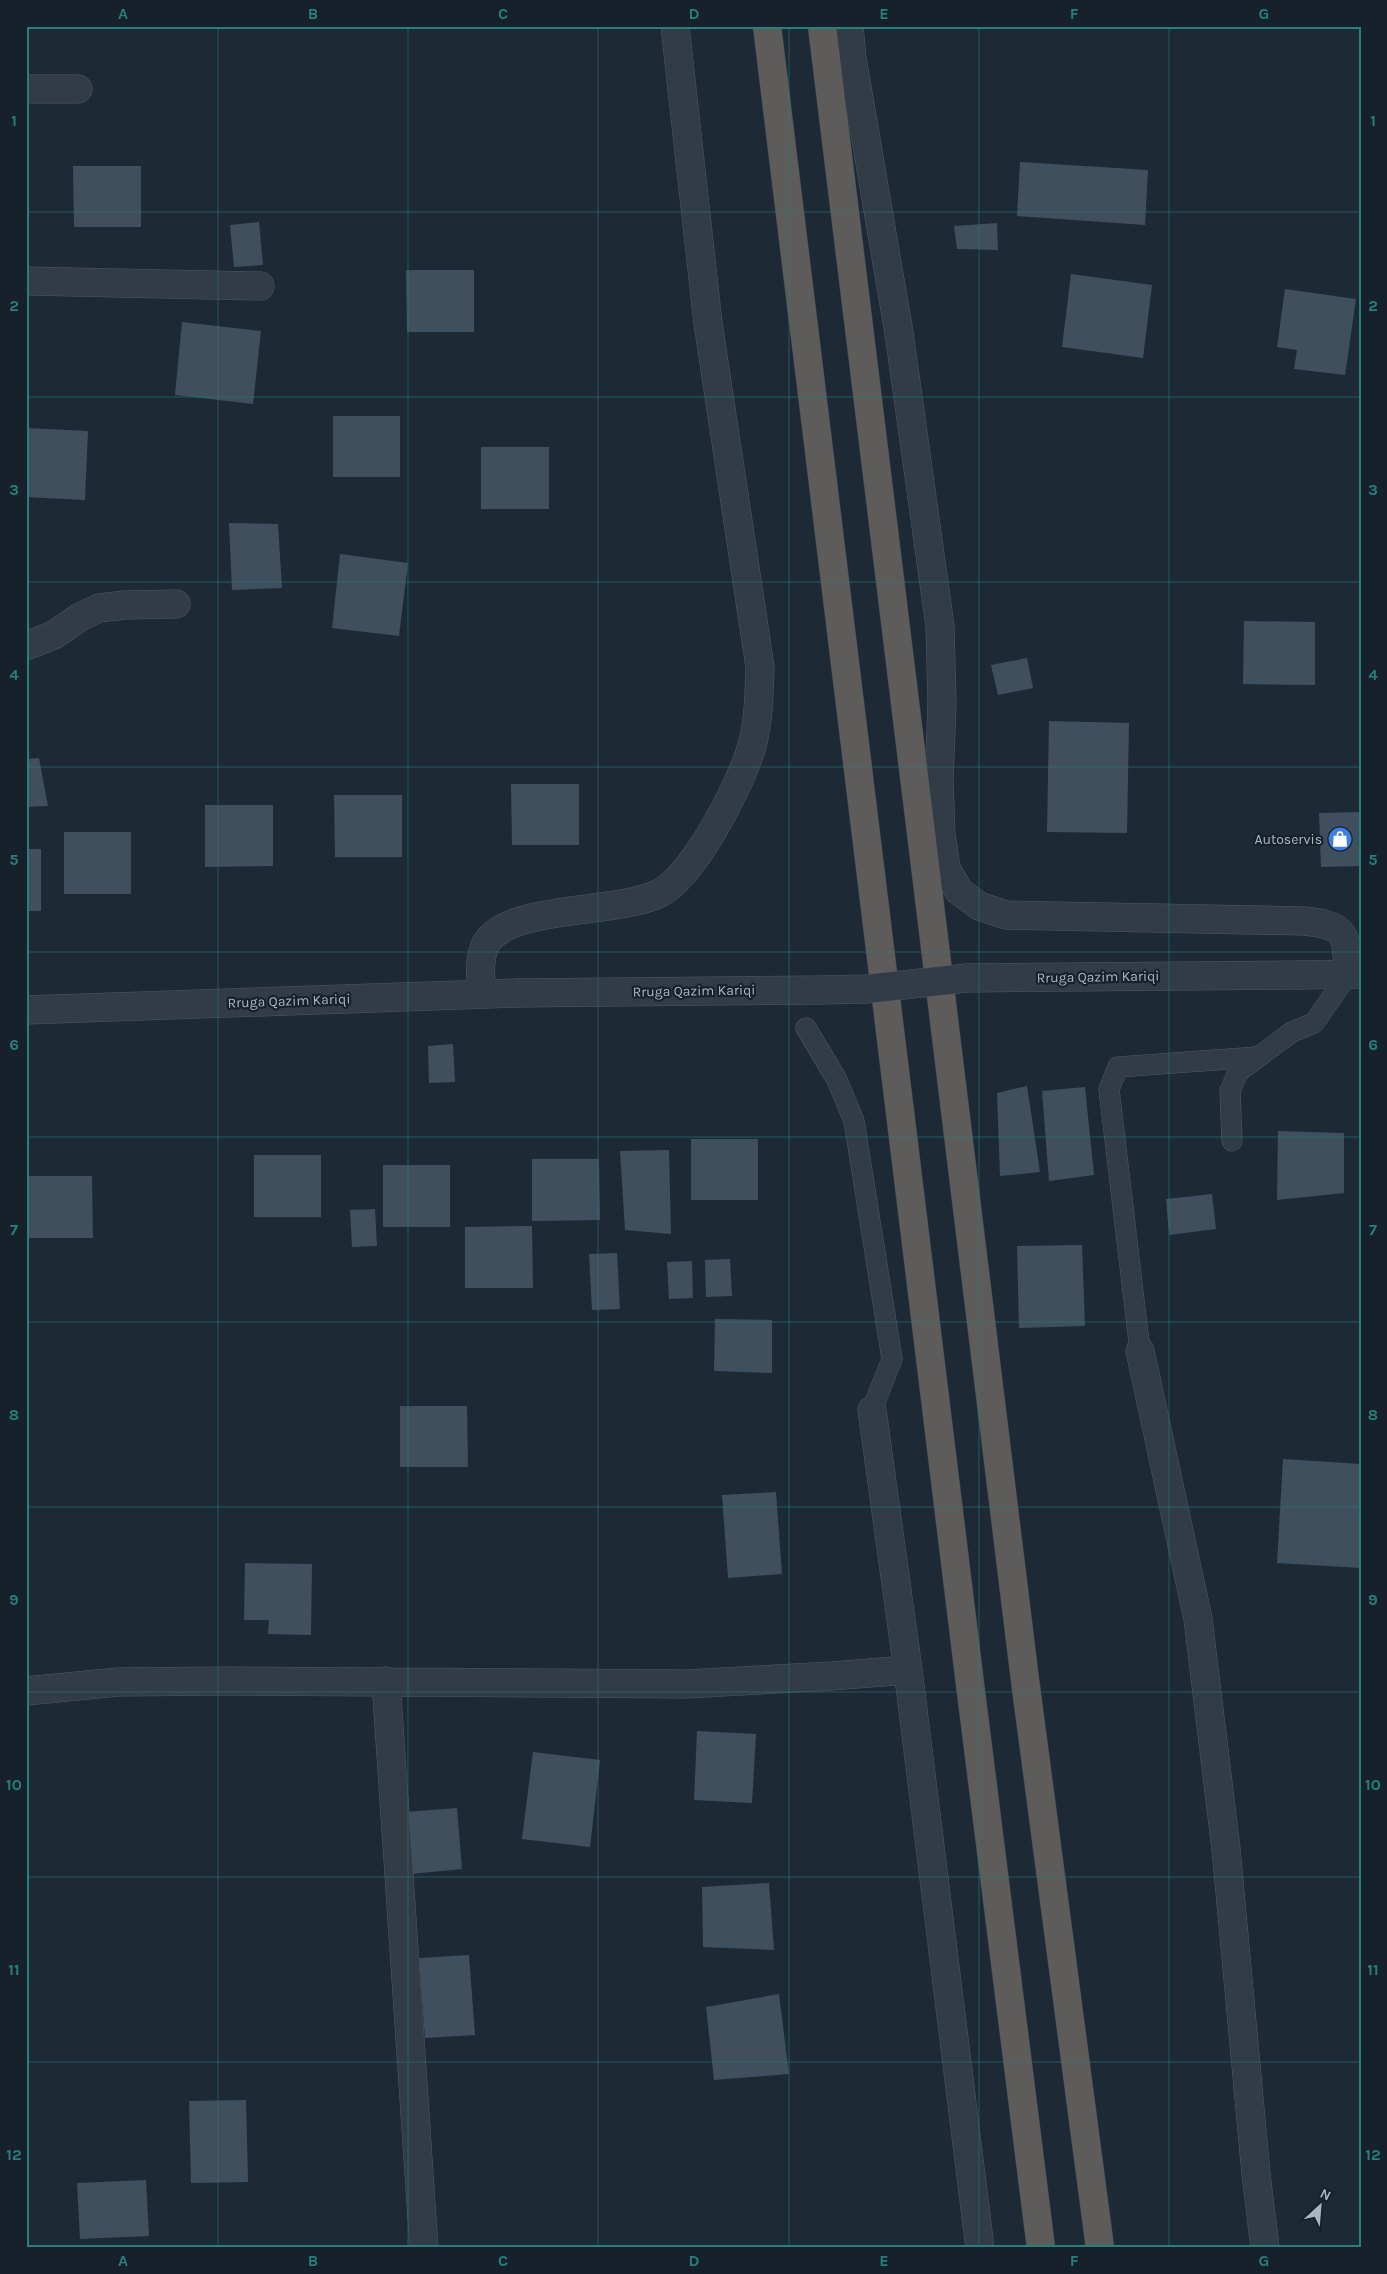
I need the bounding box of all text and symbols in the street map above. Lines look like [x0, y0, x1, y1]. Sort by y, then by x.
text: A [118, 4, 128, 23]
text: B [308, 4, 318, 23]
text: C [498, 4, 508, 23]
text: D [689, 4, 700, 23]
text: E [879, 4, 889, 23]
text: F [1070, 4, 1079, 23]
text: G [1259, 4, 1269, 23]
text: 1 [11, 111, 17, 130]
text: 1 [1370, 111, 1376, 130]
text: 2 [9, 296, 19, 315]
text: 2 [1368, 296, 1378, 315]
text: 3 [9, 480, 19, 499]
text: 3 [1368, 480, 1378, 499]
text: 4 [9, 665, 19, 684]
text: 4 [1368, 665, 1378, 684]
shop icon: Autoservis [1327, 826, 1353, 852]
place label: Autoservis [1254, 831, 1322, 848]
text: 5 [9, 850, 19, 869]
text: 5 [1368, 850, 1378, 869]
street label: Rruga Qazim Kariqi [1036, 967, 1160, 987]
street label: Rruga Qazim Kariqi [632, 981, 756, 1001]
street label: Rruga Qazim Kariqi [227, 990, 351, 1012]
text: 6 [9, 1035, 19, 1054]
text: 6 [1368, 1035, 1378, 1054]
text: 7 [10, 1220, 18, 1239]
text: 7 [1369, 1220, 1377, 1239]
text: 8 [9, 1405, 19, 1424]
text: 8 [1368, 1405, 1378, 1424]
text: 9 [9, 1590, 19, 1609]
text: 9 [1368, 1590, 1378, 1609]
text: 10 [6, 1775, 22, 1794]
text: 10 [1365, 1775, 1381, 1794]
text: 11 [8, 1960, 20, 1979]
text: 11 [1367, 1960, 1379, 1979]
text: 12 [6, 2145, 22, 2164]
text: 12 [1365, 2145, 1381, 2164]
north arrow [1294, 2182, 1344, 2232]
text: N [1317, 2185, 1334, 2205]
text: A [118, 2251, 128, 2270]
text: B [308, 2251, 318, 2270]
text: C [498, 2251, 508, 2270]
text: D [689, 2251, 700, 2270]
text: E [879, 2251, 889, 2270]
text: F [1070, 2251, 1079, 2270]
text: G [1259, 2251, 1269, 2270]

